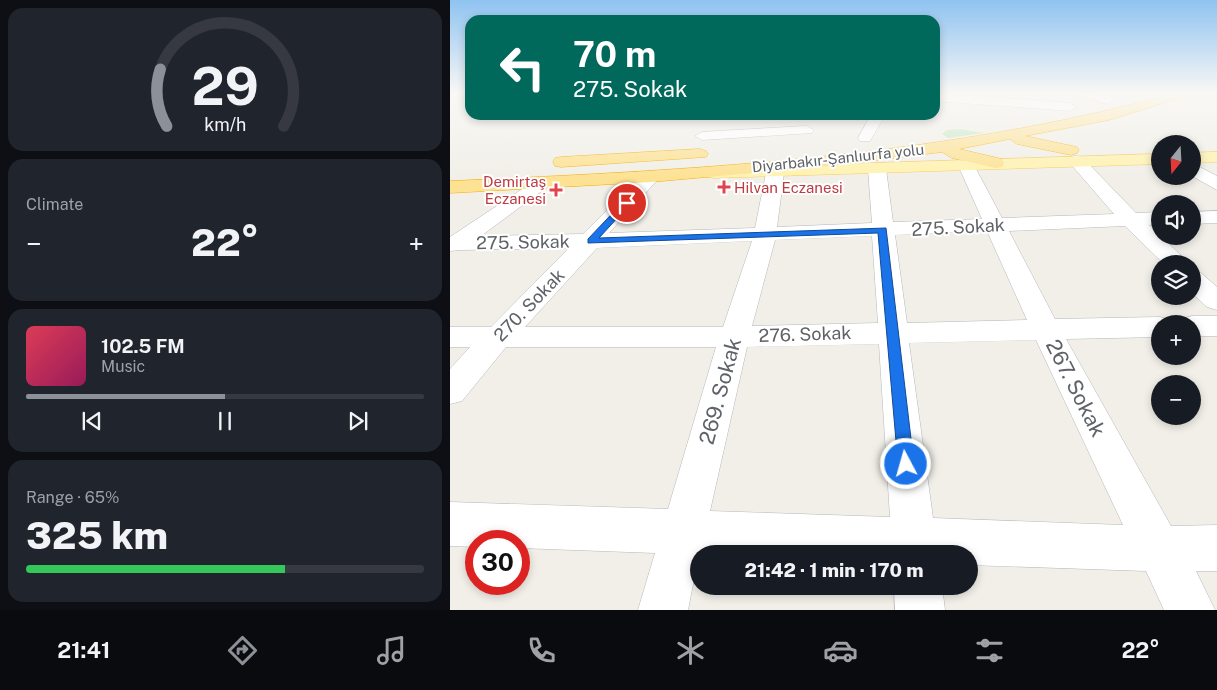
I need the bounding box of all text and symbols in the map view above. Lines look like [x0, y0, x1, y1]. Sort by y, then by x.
text: 70 m [573, 34, 656, 75]
icon: left [490, 35, 555, 100]
text: 29 [191, 56, 259, 117]
text: 275. Sokak [573, 76, 687, 102]
text: km/h [204, 114, 246, 135]
north arrow [1151, 135, 1201, 185]
map controls [1151, 135, 1201, 425]
street label: Diyarbakır-Şanlıurfa yolu [751, 141, 925, 175]
place label: Demirtaş Eczanesi [483, 173, 546, 207]
place label: Hilvan Eczanesi [734, 179, 843, 196]
marker: Hilvan Eczanesi [718, 181, 730, 193]
pin [606, 182, 648, 224]
marker: Demirtaş Eczanesi [550, 184, 562, 196]
icon: arrive [613, 189, 641, 217]
text: Climate [26, 195, 83, 214]
button: sound [1151, 195, 1201, 245]
street label: 275. Sokak [911, 214, 1005, 240]
text: 22° [191, 220, 259, 265]
text: − [26, 227, 42, 260]
text: + [408, 227, 424, 260]
street label: 275. Sokak [476, 231, 570, 253]
button: layers [1151, 255, 1201, 305]
street label: 270. Sokak [489, 264, 569, 346]
button: + [1151, 315, 1201, 365]
street label: 276. Sokak [758, 322, 852, 346]
text: 102.5 FM [101, 335, 185, 357]
street label: 269. Sokak [694, 335, 746, 447]
street label: 267. Sokak [1041, 335, 1111, 441]
text: Music [101, 357, 145, 376]
button: − [1151, 375, 1201, 425]
icon: previous [78, 407, 106, 435]
icon: pause [211, 407, 239, 435]
icon: next [344, 407, 372, 435]
position arrow [879, 437, 931, 489]
text: Range · 65% [26, 488, 119, 507]
text: 325 km [26, 513, 168, 558]
speed limit sign: 30 [465, 530, 530, 595]
text: 21:42 · 1 min · 170 m [745, 559, 923, 581]
icon: directions [225, 633, 260, 668]
icon: music [374, 633, 409, 668]
icon: phone [524, 633, 559, 668]
icon: climate [673, 633, 708, 668]
icon: car [823, 633, 858, 668]
icon: filters [972, 633, 1007, 668]
text: 21:41 [57, 637, 110, 663]
text: 22° [1121, 637, 1160, 663]

